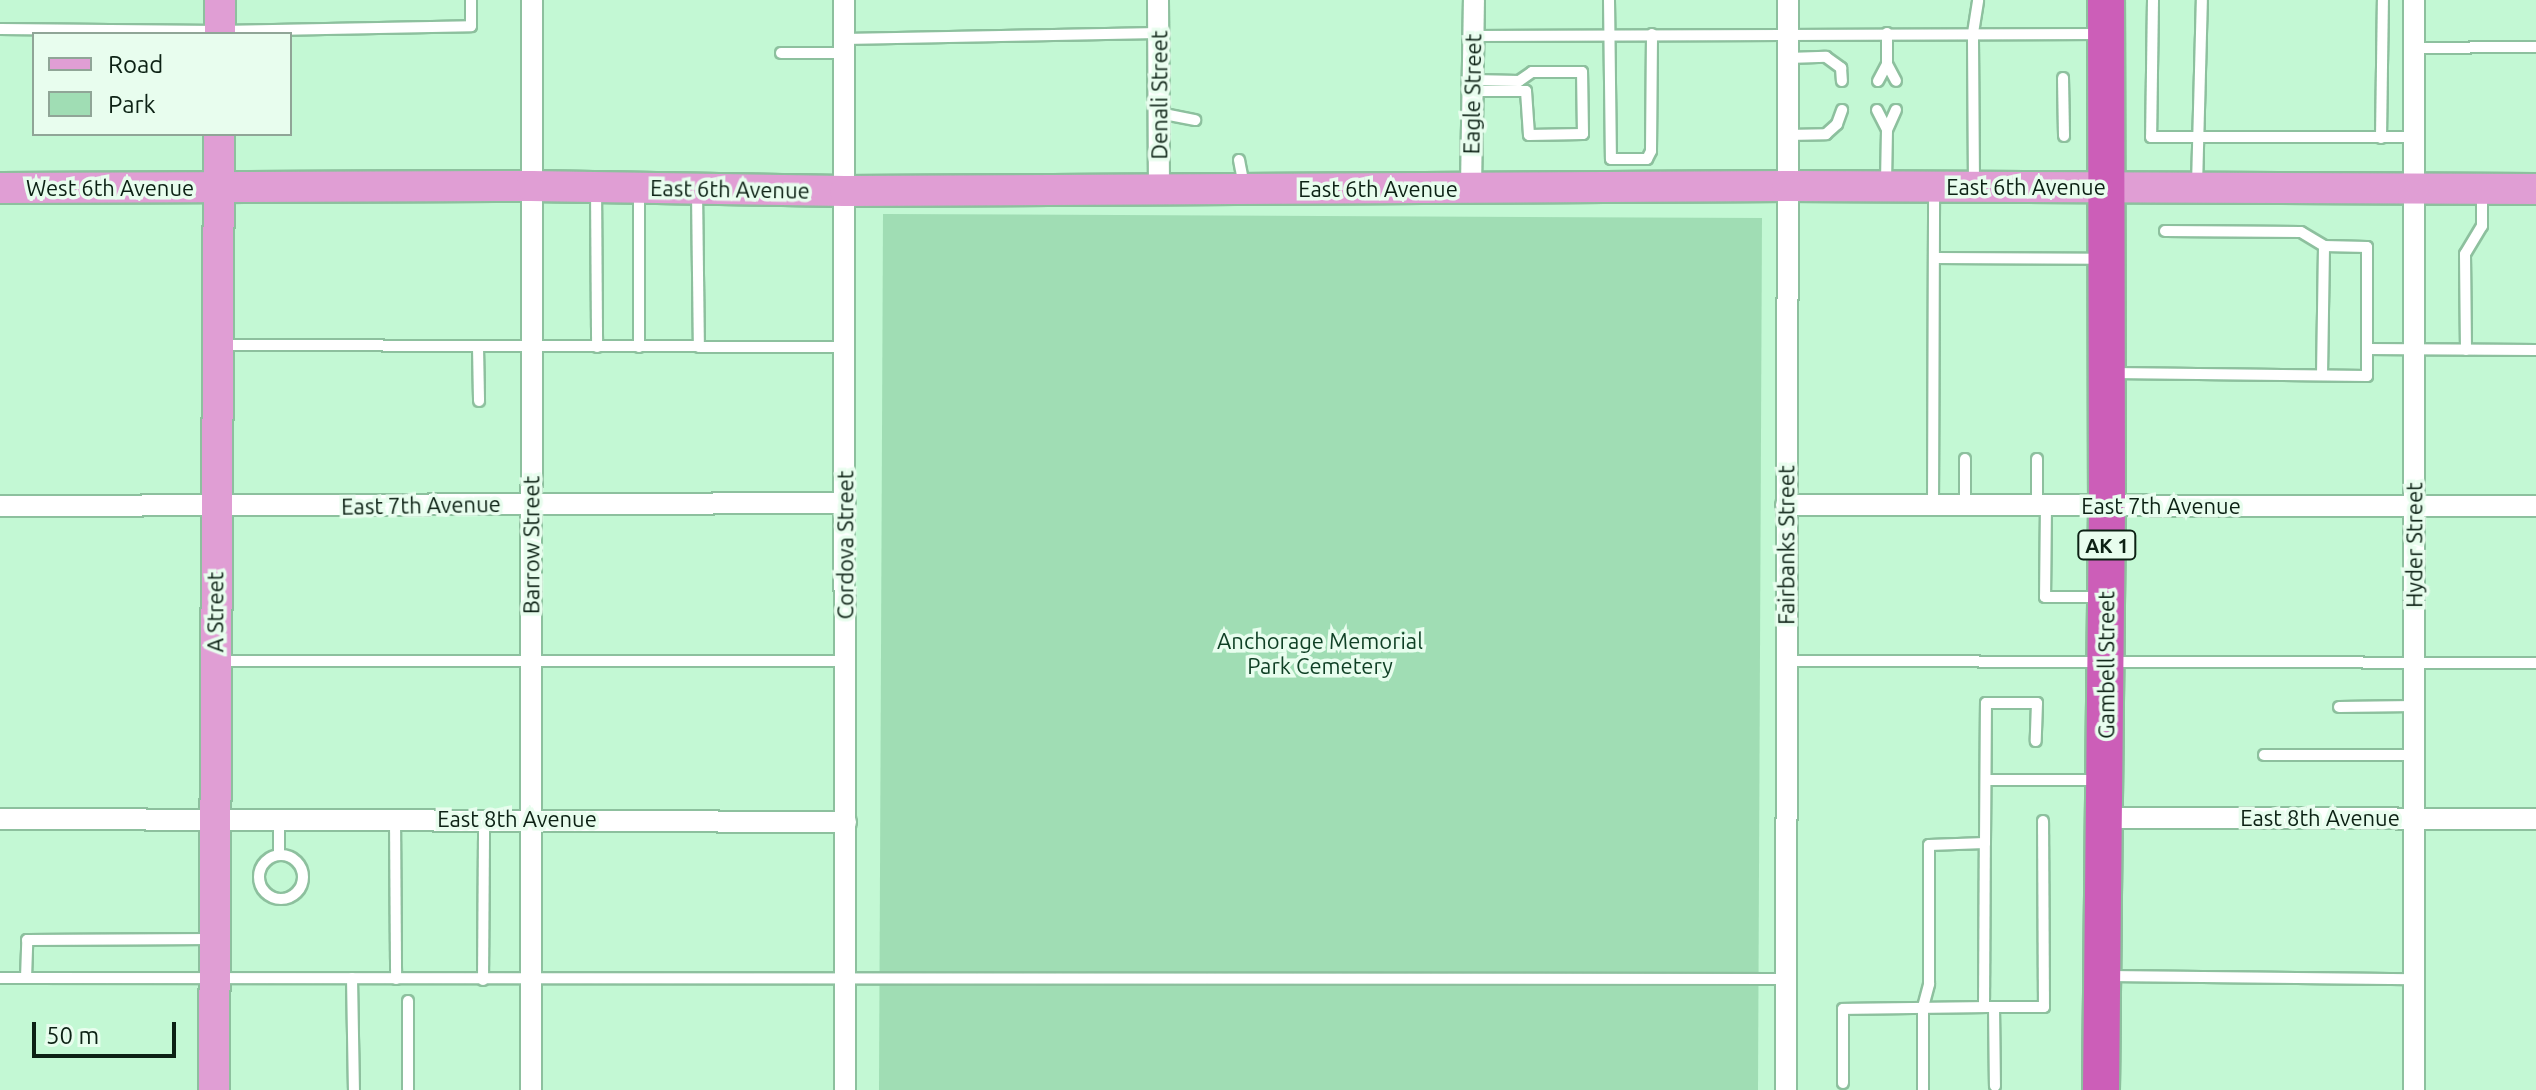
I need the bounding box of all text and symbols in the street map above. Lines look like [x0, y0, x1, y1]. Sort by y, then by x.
street label: Denali Street [1146, 30, 1172, 160]
legend [32, 32, 292, 136]
street label: Eagle Street [1458, 33, 1486, 155]
text: Road [108, 51, 163, 78]
text: Park [108, 91, 156, 118]
street label: East 6th Avenue [650, 174, 810, 204]
street label: East 6th Avenue [1946, 174, 2106, 200]
street label: West 6th Avenue [26, 175, 194, 201]
street label: East 6th Avenue [1298, 176, 1458, 202]
street label: Fairbanks Street [1773, 465, 1799, 625]
street label: Cordova Street [832, 471, 858, 619]
street label: Barrow Street [518, 476, 544, 614]
street label: Hyder Street [2401, 482, 2427, 608]
street label: East 7th Avenue [341, 490, 501, 520]
street label: East 7th Avenue [2081, 493, 2241, 519]
road number: AK 1 [2077, 529, 2137, 561]
street label: A Street [202, 572, 228, 652]
street label: Gambell Street [2093, 591, 2119, 739]
park label: Anchorage Memorial Park Cemetery [1217, 627, 1423, 678]
street label: East 8th Avenue [2240, 805, 2400, 831]
street label: East 8th Avenue [437, 806, 597, 832]
scale bar [36, 1006, 180, 1056]
text: 50 m [46, 1022, 99, 1049]

